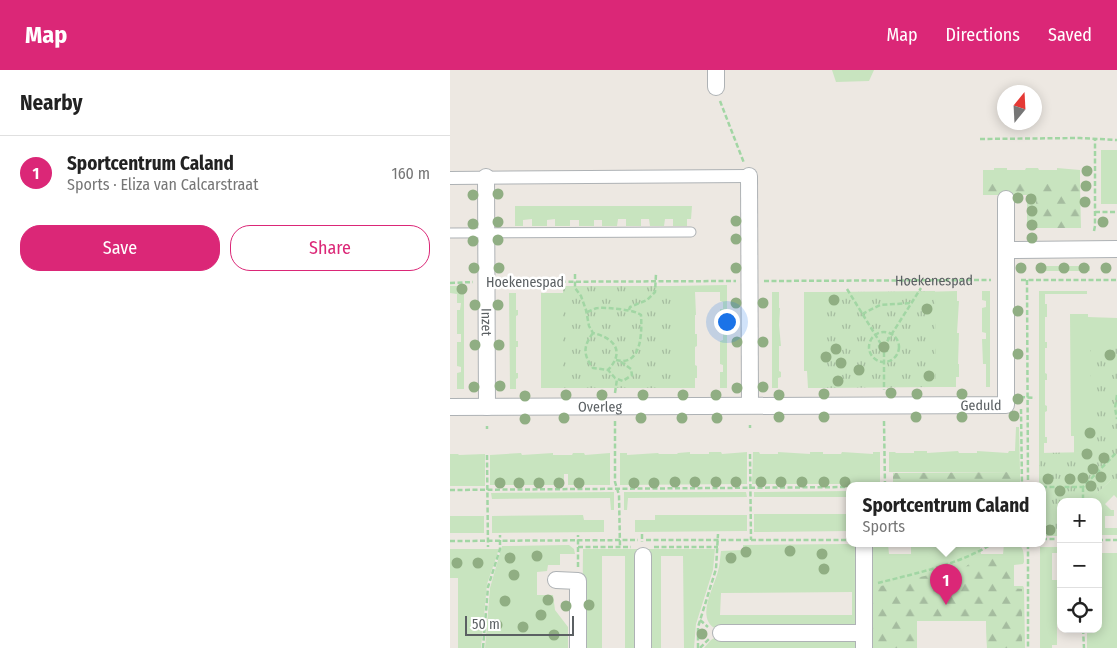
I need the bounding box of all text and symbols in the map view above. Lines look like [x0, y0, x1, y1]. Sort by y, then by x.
text: Map [25, 21, 67, 49]
text: Map [886, 24, 918, 46]
text: Directions [946, 24, 1020, 46]
text: Saved [1048, 24, 1092, 46]
north arrow [997, 85, 1042, 130]
text: Nearby [20, 90, 82, 116]
text: Sportcentrum Caland [67, 152, 234, 175]
text: 1 [33, 164, 39, 183]
text: 160 m [391, 164, 430, 183]
text: Sports · Eliza van Calcarstraat [67, 175, 258, 194]
button: Save [20, 225, 220, 271]
button: Share [230, 225, 430, 271]
street label: Hoekenespad [895, 272, 973, 289]
street label: Hoekenespad [486, 274, 564, 291]
street label: Inzet [478, 308, 495, 336]
your location [714, 309, 740, 335]
street label: Geduld [960, 397, 1002, 414]
street label: Overleg [578, 398, 622, 416]
popup [846, 482, 1046, 547]
text: Sportcentrum Caland [863, 494, 1029, 517]
map controls [1057, 498, 1102, 633]
button: + [1057, 498, 1102, 543]
text: Sports [863, 517, 905, 536]
button: − [1057, 543, 1102, 588]
pin: 1 [930, 564, 962, 605]
button: locate [1057, 588, 1102, 633]
scale bar [465, 613, 574, 636]
text: 50 m [472, 616, 500, 633]

